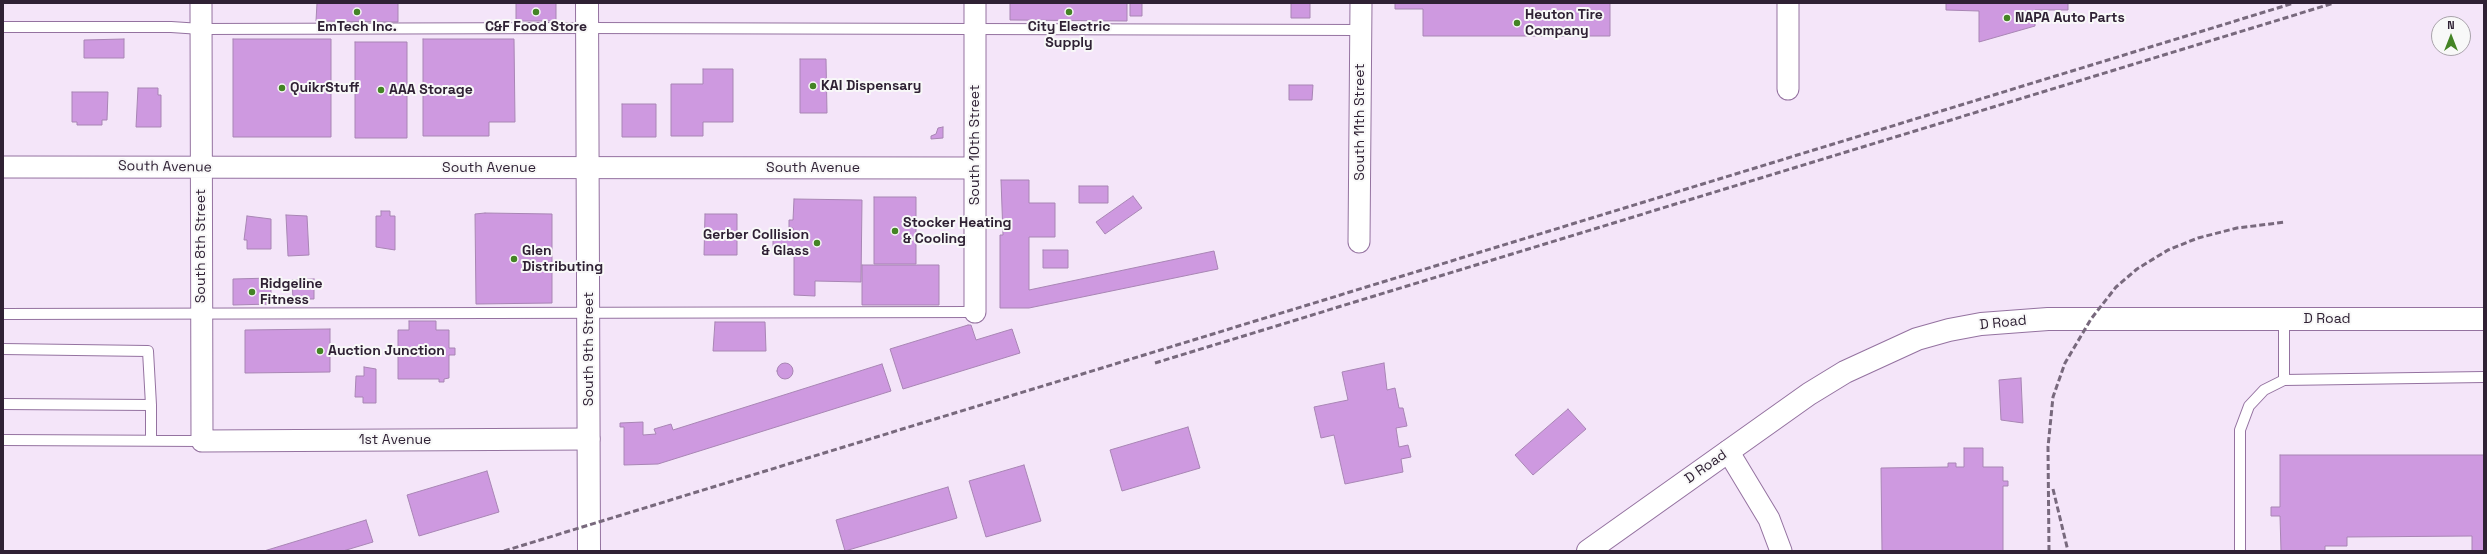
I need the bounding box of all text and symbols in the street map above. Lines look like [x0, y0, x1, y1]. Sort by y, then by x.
marker: EmTech Inc. [352, 7, 362, 17]
marker: C&F Food Store [531, 7, 541, 17]
marker: City Electric Supply [1064, 7, 1074, 17]
place label: Heuton Tire Company [1525, 7, 1603, 40]
place label: NAPA Auto Parts [2015, 10, 2125, 26]
marker: NAPA Auto Parts [2002, 13, 2012, 23]
north arrow [2431, 16, 2471, 56]
marker: Heuton Tire Company [1512, 18, 1522, 28]
text: N [2447, 18, 2455, 32]
place label: EmTech Inc. [317, 19, 397, 35]
place label: C&F Food Store [485, 19, 587, 35]
place label: City Electric Supply [1028, 19, 1110, 52]
street label: South 11th Street [1352, 63, 1368, 181]
place label: KAI Dispensary [821, 78, 921, 94]
place label: QuikrStuff [290, 80, 359, 96]
marker: KAI Dispensary [808, 81, 818, 91]
place label: AAA Storage [389, 82, 473, 98]
marker: QuikrStuff [277, 83, 287, 93]
marker: AAA Storage [376, 85, 386, 95]
street label: South 10th Street [967, 85, 983, 205]
street label: South Avenue [118, 158, 212, 176]
street label: South Avenue [442, 160, 536, 176]
street label: South Avenue [766, 160, 860, 176]
street label: South 8th Street [193, 189, 209, 303]
place label: Stocker Heating & Cooling [903, 215, 1012, 248]
marker: Stocker Heating & Cooling [890, 226, 900, 236]
place label: Gerber Collision & Glass [703, 227, 809, 260]
marker: Gerber Collision & Glass [812, 238, 822, 248]
place label: Glen Distributing [522, 243, 603, 276]
marker: Glen Distributing [509, 254, 519, 264]
place label: Ridgeline Fitness [260, 276, 323, 308]
marker: Ridgeline Fitness [247, 287, 257, 297]
street label: South 9th Street [581, 292, 597, 406]
street label: D Road [2303, 311, 2351, 327]
street label: D Road [1979, 312, 2027, 334]
place label: Auction Junction [328, 343, 445, 359]
marker: Auction Junction [315, 346, 325, 356]
street label: 1st Avenue [359, 432, 431, 448]
street label: D Road [1682, 447, 1730, 487]

